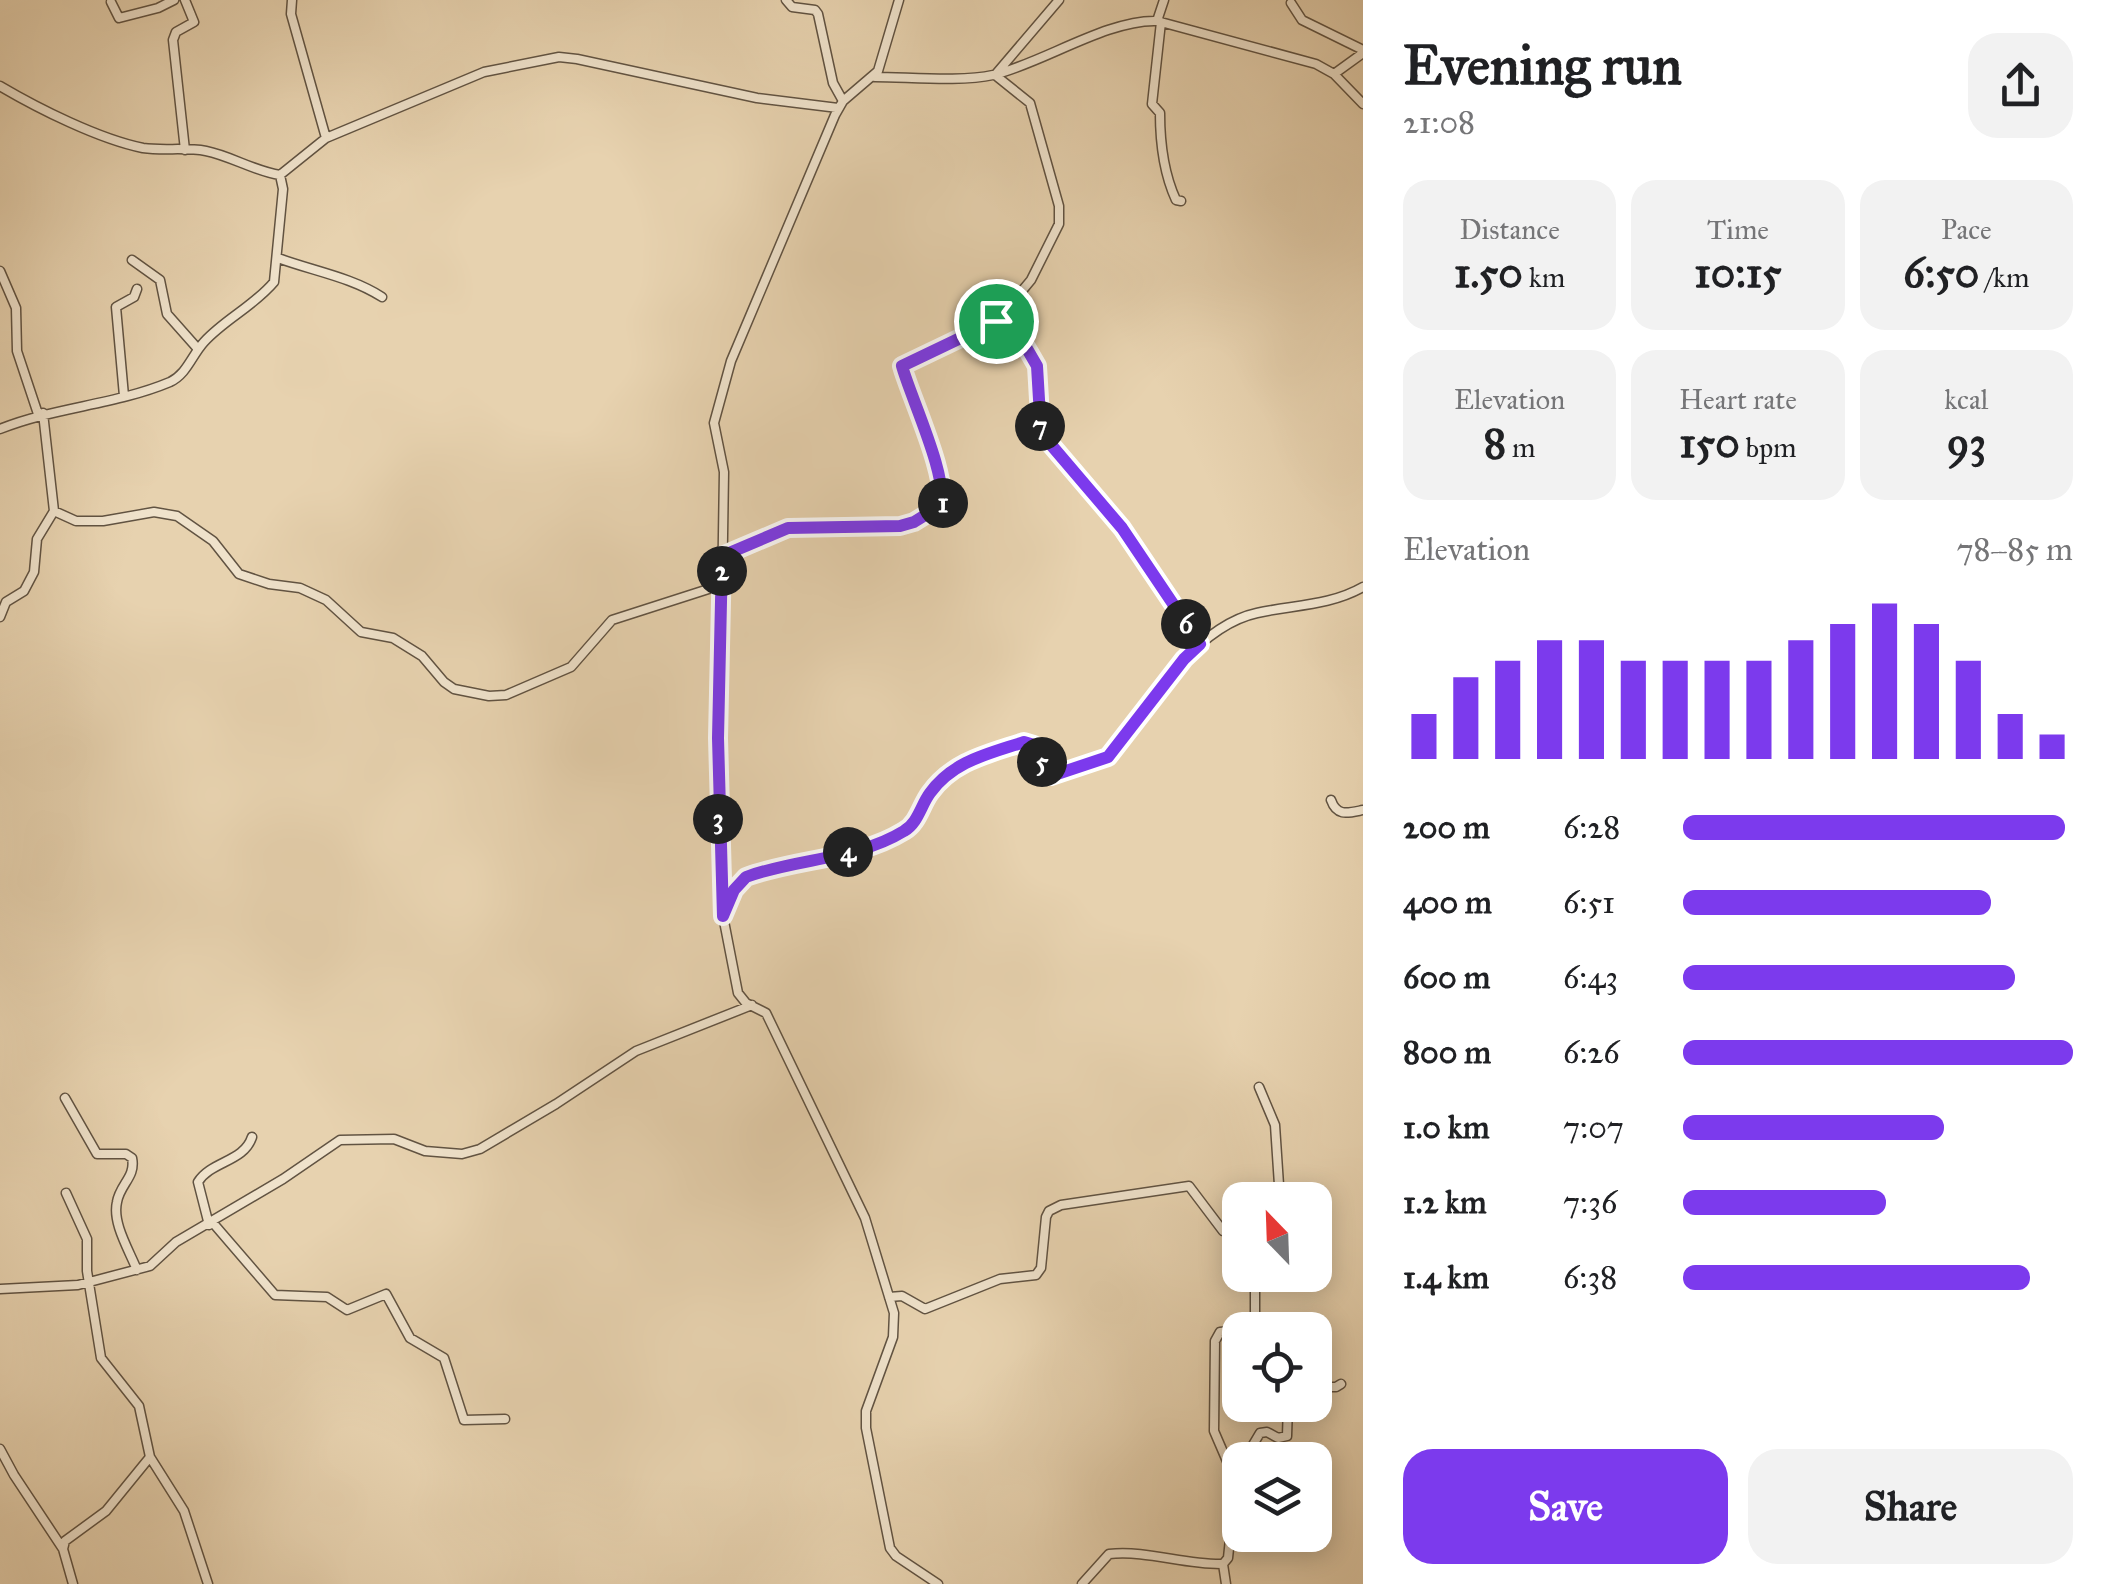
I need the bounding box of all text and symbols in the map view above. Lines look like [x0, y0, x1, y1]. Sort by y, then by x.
text: Evening run [1403, 32, 1682, 99]
button: share [1968, 33, 2073, 138]
text: 21:08 [1403, 103, 1475, 142]
text: Distance [1459, 212, 1560, 247]
text: Time [1707, 212, 1769, 247]
text: Pace [1941, 212, 1992, 247]
text: 1.50 [1454, 247, 1523, 299]
text: 10:15 [1694, 247, 1782, 299]
text: 6:50 [1903, 247, 1979, 299]
text: km [1523, 260, 1565, 295]
text: /km [1979, 260, 2029, 295]
pin [954, 279, 1039, 364]
icon: arrive [969, 294, 1024, 349]
text: Elevation [1454, 382, 1565, 417]
text: Heart rate [1679, 382, 1797, 417]
text: kcal [1944, 382, 1988, 417]
pin: 7 [1015, 401, 1065, 451]
text: 7 [1033, 408, 1047, 443]
text: 8 [1484, 417, 1506, 469]
text: 150 [1679, 417, 1740, 469]
text: 93 [1947, 417, 1986, 469]
text: m [1506, 430, 1536, 465]
text: bpm [1740, 430, 1797, 465]
pin: 1 [918, 478, 968, 528]
text: 1 [937, 485, 949, 520]
text: Elevation [1403, 530, 1530, 569]
text: 78–85 m [1956, 530, 2073, 569]
pin: 2 [697, 546, 747, 596]
text: 2 [715, 553, 729, 588]
pin: 6 [1161, 599, 1211, 649]
text: 6 [1179, 606, 1193, 641]
pin: 5 [1017, 737, 1067, 787]
text: 5 [1035, 744, 1049, 779]
pin: 3 [693, 794, 743, 844]
text: 3 [712, 801, 724, 836]
text: 200 m [1403, 808, 1490, 847]
text: 6:28 [1563, 808, 1620, 847]
pin: 4 [823, 827, 873, 877]
text: 4 [840, 834, 856, 869]
text: 400 m [1403, 883, 1492, 922]
text: 6:51 [1563, 883, 1615, 922]
text: 600 m [1403, 958, 1490, 997]
text: 6:43 [1563, 958, 1618, 997]
text: 800 m [1403, 1033, 1491, 1072]
text: 6:26 [1563, 1033, 1620, 1072]
text: 1.0 km [1403, 1108, 1490, 1147]
text: 7:07 [1563, 1108, 1624, 1147]
north arrow [1222, 1182, 1332, 1292]
map controls [1222, 1182, 1332, 1552]
text: 1.2 km [1403, 1183, 1487, 1222]
text: 7:36 [1563, 1183, 1617, 1222]
text: 1.4 km [1403, 1258, 1489, 1297]
text: 6:38 [1563, 1258, 1617, 1297]
button: locate [1222, 1312, 1332, 1422]
button: layers [1222, 1442, 1332, 1552]
button: Save [1403, 1449, 1728, 1564]
button: Share [1748, 1449, 2073, 1564]

